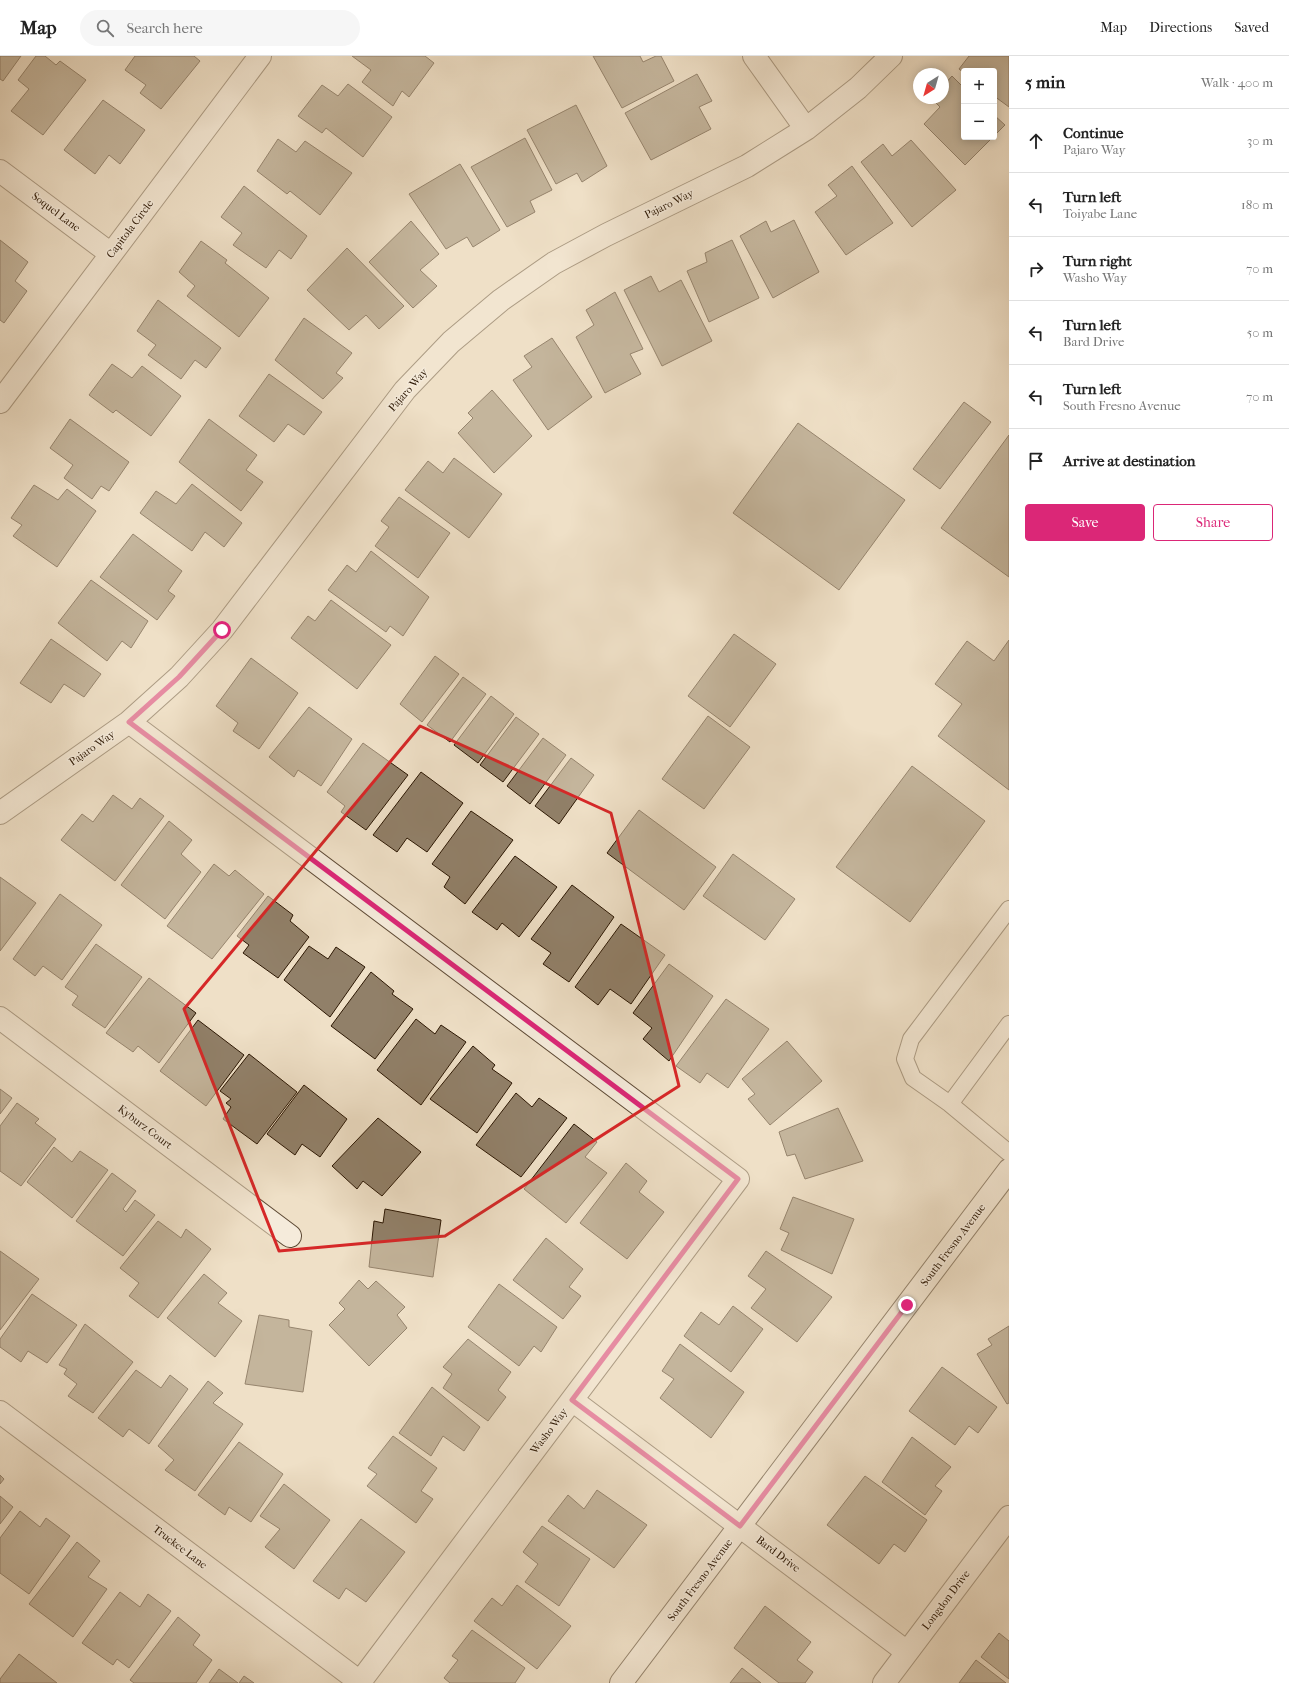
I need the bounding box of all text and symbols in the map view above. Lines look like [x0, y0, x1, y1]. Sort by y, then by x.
search box [80, 10, 360, 46]
text: Map [20, 17, 56, 39]
icon: search [94, 17, 116, 39]
text: Search here [126, 19, 203, 37]
text: Map [1100, 19, 1127, 36]
text: Directions [1149, 19, 1212, 36]
text: Saved [1234, 19, 1269, 36]
north arrow [913, 68, 949, 104]
map controls [961, 68, 997, 140]
button: + [961, 68, 997, 104]
text: 5 min [1025, 72, 1065, 92]
text: Walk · 400 m [1201, 75, 1273, 90]
button: − [961, 104, 997, 140]
text: Continue [1063, 124, 1123, 142]
icon: ahead [1025, 130, 1047, 152]
text: 30 m [1247, 133, 1273, 148]
text: Pajaro Way [1063, 142, 1126, 157]
street label: Pajaro Way [642, 186, 697, 221]
text: Turn left [1063, 188, 1121, 206]
street label: Soquel Lane [29, 190, 83, 235]
icon: left [1025, 194, 1047, 216]
street label: Capitola Circle [104, 197, 157, 261]
text: 180 m [1241, 197, 1273, 212]
text: Toiyabe Lane [1063, 206, 1137, 221]
text: Turn right [1063, 252, 1132, 270]
icon: right [1025, 258, 1047, 280]
text: 70 m [1246, 261, 1273, 276]
text: Washo Way [1063, 270, 1127, 285]
text: Turn left [1063, 316, 1121, 334]
icon: left [1025, 322, 1047, 344]
text: 50 m [1247, 325, 1273, 340]
text: Bard Drive [1063, 334, 1124, 349]
street label: Pajaro Way [386, 365, 431, 414]
text: Turn left [1063, 380, 1121, 398]
icon: left [1025, 386, 1047, 408]
text: 70 m [1246, 389, 1273, 404]
text: South Fresno Avenue [1063, 398, 1181, 413]
icon: arrive [1025, 450, 1047, 472]
text: Arrive at destination [1063, 452, 1195, 470]
button: Save [1025, 504, 1145, 541]
button: Share [1153, 504, 1273, 541]
route start [213, 621, 231, 639]
street label: Pajaro Way [67, 727, 118, 768]
street label: Kyburz Court [115, 1102, 175, 1152]
street label: South Fresno Avenue [918, 1201, 988, 1289]
route end [898, 1296, 916, 1314]
street label: Washo Way [527, 1405, 571, 1457]
street label: Truckee Lane [150, 1522, 210, 1572]
street label: Bard Drive [753, 1533, 803, 1575]
street label: South Fresno Avenue [665, 1536, 735, 1624]
street label: Longdon Drive [919, 1567, 973, 1632]

